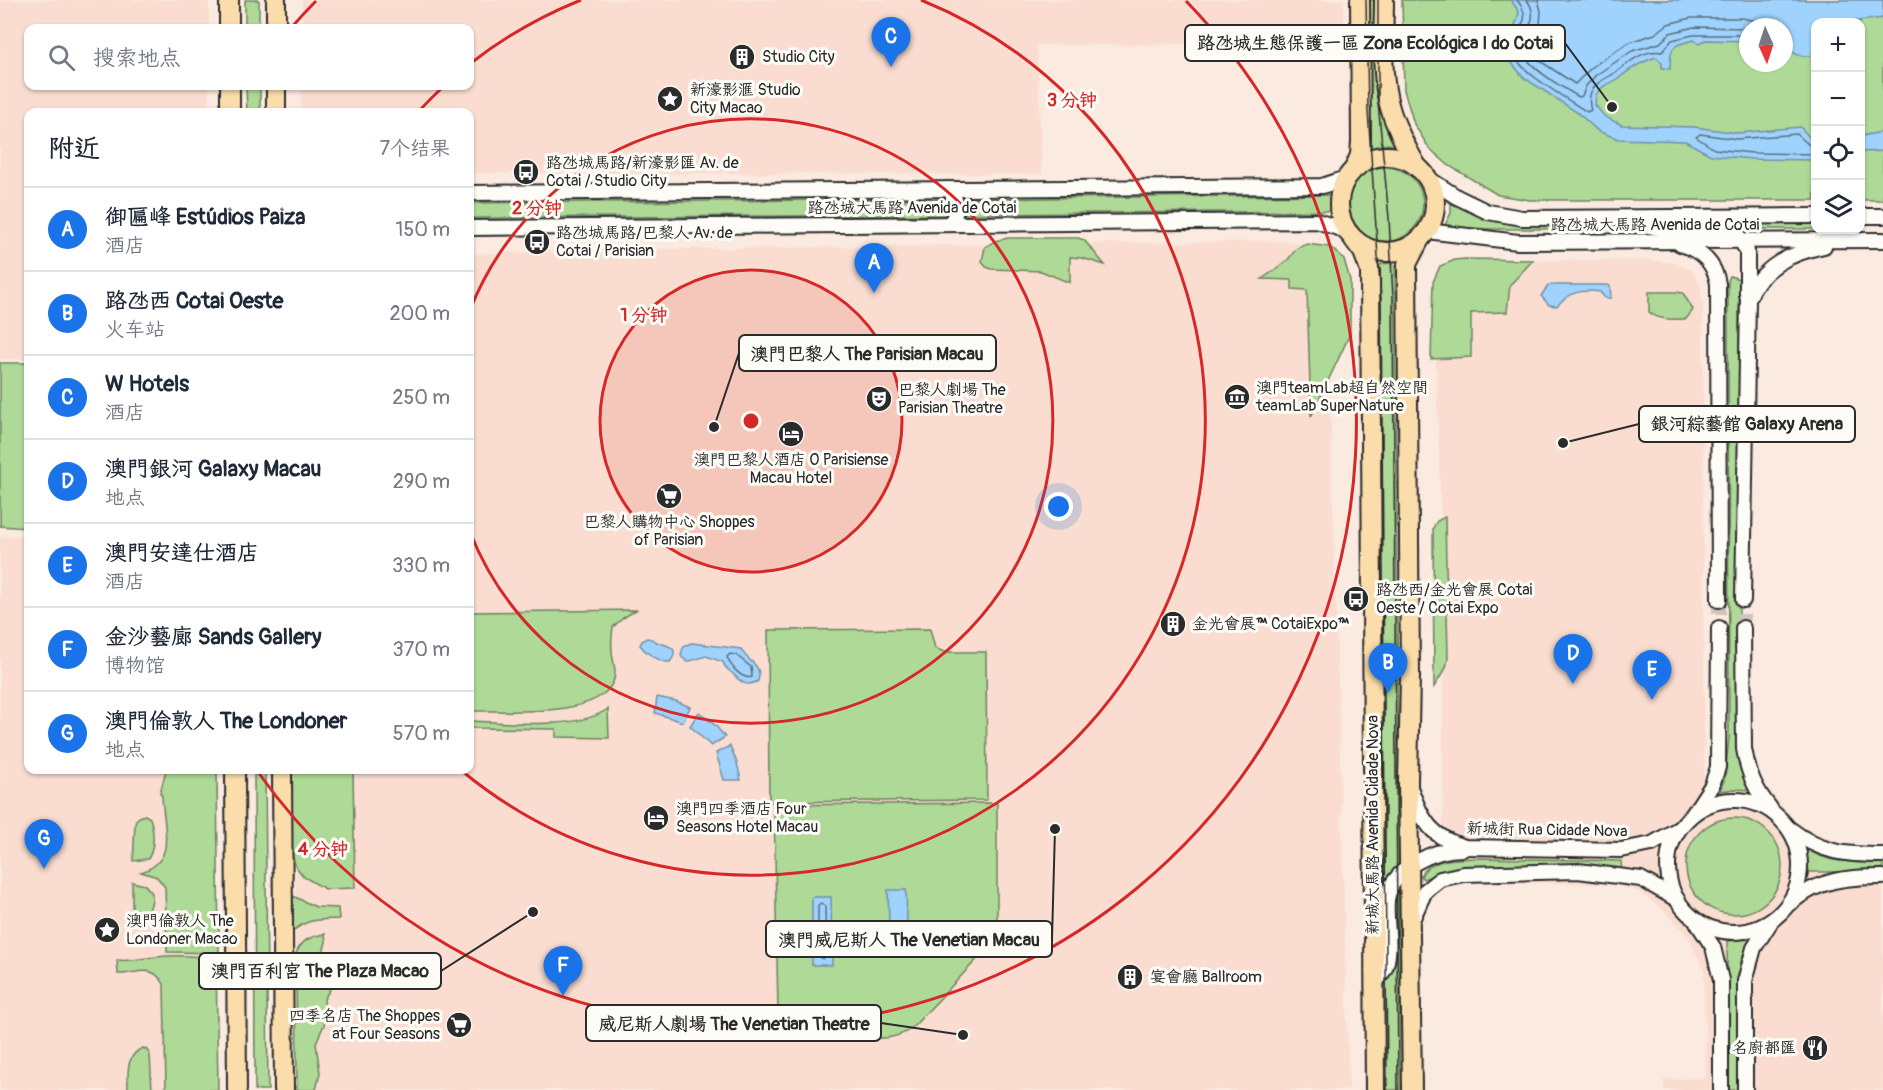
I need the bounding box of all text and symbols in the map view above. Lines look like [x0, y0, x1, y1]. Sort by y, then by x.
pin: C [872, 17, 910, 67]
north arrow [1739, 18, 1793, 72]
map controls [1811, 18, 1865, 234]
button: + [1811, 18, 1865, 72]
search box [24, 24, 474, 90]
callout: 路氹城生態保護一區 Zona Ecológica I do Cotai [1185, 25, 1565, 61]
text: 路氹城生態保護一區 Zona Ecológica I do Cotai [1197, 32, 1553, 55]
icon: search [45, 41, 78, 74]
building icon: Studio City [727, 42, 757, 72]
text: 搜索地点 [93, 44, 181, 72]
place label: Studio City [762, 47, 835, 67]
button: − [1811, 72, 1865, 126]
place label: 新濠影滙 Studio City Macao [690, 80, 801, 118]
place icon: 新濠影滙 Studio City Macao [655, 84, 685, 114]
text: 3 分钟 [1047, 89, 1097, 112]
button: locate [1811, 126, 1865, 180]
text: 附近 [48, 133, 100, 165]
text: 7个结果 [379, 136, 450, 161]
place label: 路氹城馬路/新濠影匯 Av. de Cotai / Studio City [546, 153, 739, 191]
bus stop icon: 路氹城馬路/新濠影匯 Av. de Cotai / Studio City [511, 157, 541, 187]
button: layers [1811, 180, 1865, 234]
text: 2 分钟 [512, 197, 562, 220]
street label: 路氹城大馬路 Avenida de Cotai [808, 198, 1017, 218]
text: 御匾峰 Estúdios Paiza [105, 203, 306, 231]
street label: 路氹城大馬路 Avenida de Cotai [1551, 215, 1760, 235]
text: A [61, 217, 74, 242]
text: 150 m [396, 217, 450, 242]
place label: 路氹城馬路/巴黎人 Av. de Cotai / Parisian [556, 223, 733, 261]
bus stop icon: 路氹城馬路/巴黎人 Av. de Cotai / Parisian [522, 227, 552, 257]
text: 酒店 [105, 233, 145, 258]
pin: A [854, 244, 894, 293]
text: 路氹西 Cotai Oeste [105, 287, 283, 315]
text: B [62, 301, 73, 326]
text: 200 m [389, 301, 450, 326]
text: 1 分钟 [621, 304, 667, 327]
text: 火车站 [105, 317, 165, 342]
callout: 澳門巴黎人 The Parisian Macau [739, 335, 996, 371]
text: 澳門巴黎人 The Parisian Macau [750, 343, 984, 366]
text: W Hotels [105, 370, 189, 398]
place label: 澳門teamLab超自然空間 teamLab SuperNature [1255, 378, 1428, 416]
place label: 巴黎人劇場 The Parisian Theatre [898, 380, 1006, 418]
museum icon: 澳門teamLab超自然空間 teamLab SuperNature [1222, 382, 1252, 412]
theatre icon: 巴黎人劇場 The Parisian Theatre [864, 384, 894, 414]
text: C [61, 385, 74, 410]
text: 250 m [392, 385, 450, 410]
text: 酒店 [105, 400, 145, 425]
callout: 銀河綜藝館 Galaxy Arena [1639, 406, 1855, 442]
centre of rings [741, 411, 761, 431]
text: 銀河綜藝館 Galaxy Arena [1651, 413, 1844, 436]
hotel icon: 澳門巴黎人酒店 O Parisiense Macau Hotel [776, 419, 806, 449]
place label: 澳門巴黎人酒店 O Parisiense Macau Hotel [694, 450, 888, 488]
text: 澳門銀河 Galaxy Macau [105, 455, 321, 483]
text: D [61, 469, 74, 494]
text: 290 m [393, 469, 450, 494]
supermarket icon: 巴黎人購物中心 Shoppes of Parisian [654, 481, 684, 511]
text: 地点 [105, 485, 145, 510]
your location [1044, 492, 1073, 521]
place label: 巴黎人購物中心 Shoppes of Parisian [583, 512, 755, 550]
text: 澳門安達仕酒店 [105, 539, 259, 567]
text: E [62, 553, 73, 578]
text: 330 m [392, 553, 450, 578]
text: 酒店 [105, 569, 145, 594]
place label: 路氹西/金光會展 Cotai Oeste / Cotai Expo [1376, 580, 1533, 618]
bus stop icon: 路氹西/金光會展 Cotai Oeste / Cotai Expo [1341, 584, 1371, 614]
building icon: 金光會展™ CotaiExpo™ [1158, 609, 1188, 639]
place label: 金光會展™ CotaiExpo™ [1192, 614, 1350, 634]
text: 金沙藝廊 Sands Gallery [105, 623, 321, 651]
pin: D [1554, 634, 1592, 684]
text: F [61, 637, 74, 662]
text: 370 m [393, 637, 450, 662]
pin: B [1368, 644, 1408, 693]
pin: E [1632, 650, 1672, 700]
text: 博物馆 [105, 653, 165, 678]
text: 澳門倫敦人 The Londoner [105, 707, 347, 735]
street label: 新城大馬路 Avenida Cidade Nova [1363, 715, 1383, 935]
text: G [61, 721, 74, 746]
text: 570 m [393, 721, 450, 746]
text: 地点 [105, 737, 145, 762]
place label: 澳門四季酒店 Four Seasons Hotel Macau [676, 799, 818, 837]
hotel icon: 澳門四季酒店 Four Seasons Hotel Macau [641, 803, 671, 833]
street label: 新城街 Rua Cidade Nova [1466, 819, 1628, 841]
pin: G [24, 820, 63, 869]
text: 4 分钟 [298, 838, 348, 861]
place label: 澳門倫敦人 The Londoner Macao [126, 911, 238, 949]
place icon: 澳門倫敦人 The Londoner Macao [92, 915, 122, 945]
callout: 澳門威尼斯人 The Venetian Macau [766, 921, 1052, 957]
text: 澳門威尼斯人 The Venetian Macau [778, 929, 1040, 952]
pin: F [544, 946, 582, 996]
callout: 澳門百利宮 The Plaza Macao [199, 953, 441, 989]
text: 澳門百利宮 The Plaza Macao [211, 960, 429, 983]
building icon: 宴會廳 Ballroom [1115, 962, 1145, 992]
place label: 宴會廳 Ballroom [1150, 967, 1262, 987]
callout: 威尼斯人劇場 The Venetian Theatre [586, 1005, 881, 1041]
place label: 四季名店 The Shoppes at Four Seasons [289, 1006, 440, 1044]
supermarket icon: 四季名店 The Shoppes at Four Seasons [444, 1010, 474, 1040]
text: 威尼斯人劇場 The Venetian Theatre [598, 1013, 871, 1036]
restaurant icon: 名廚都匯 [1800, 1033, 1830, 1063]
place label: 名廚都匯 [1732, 1038, 1796, 1058]

